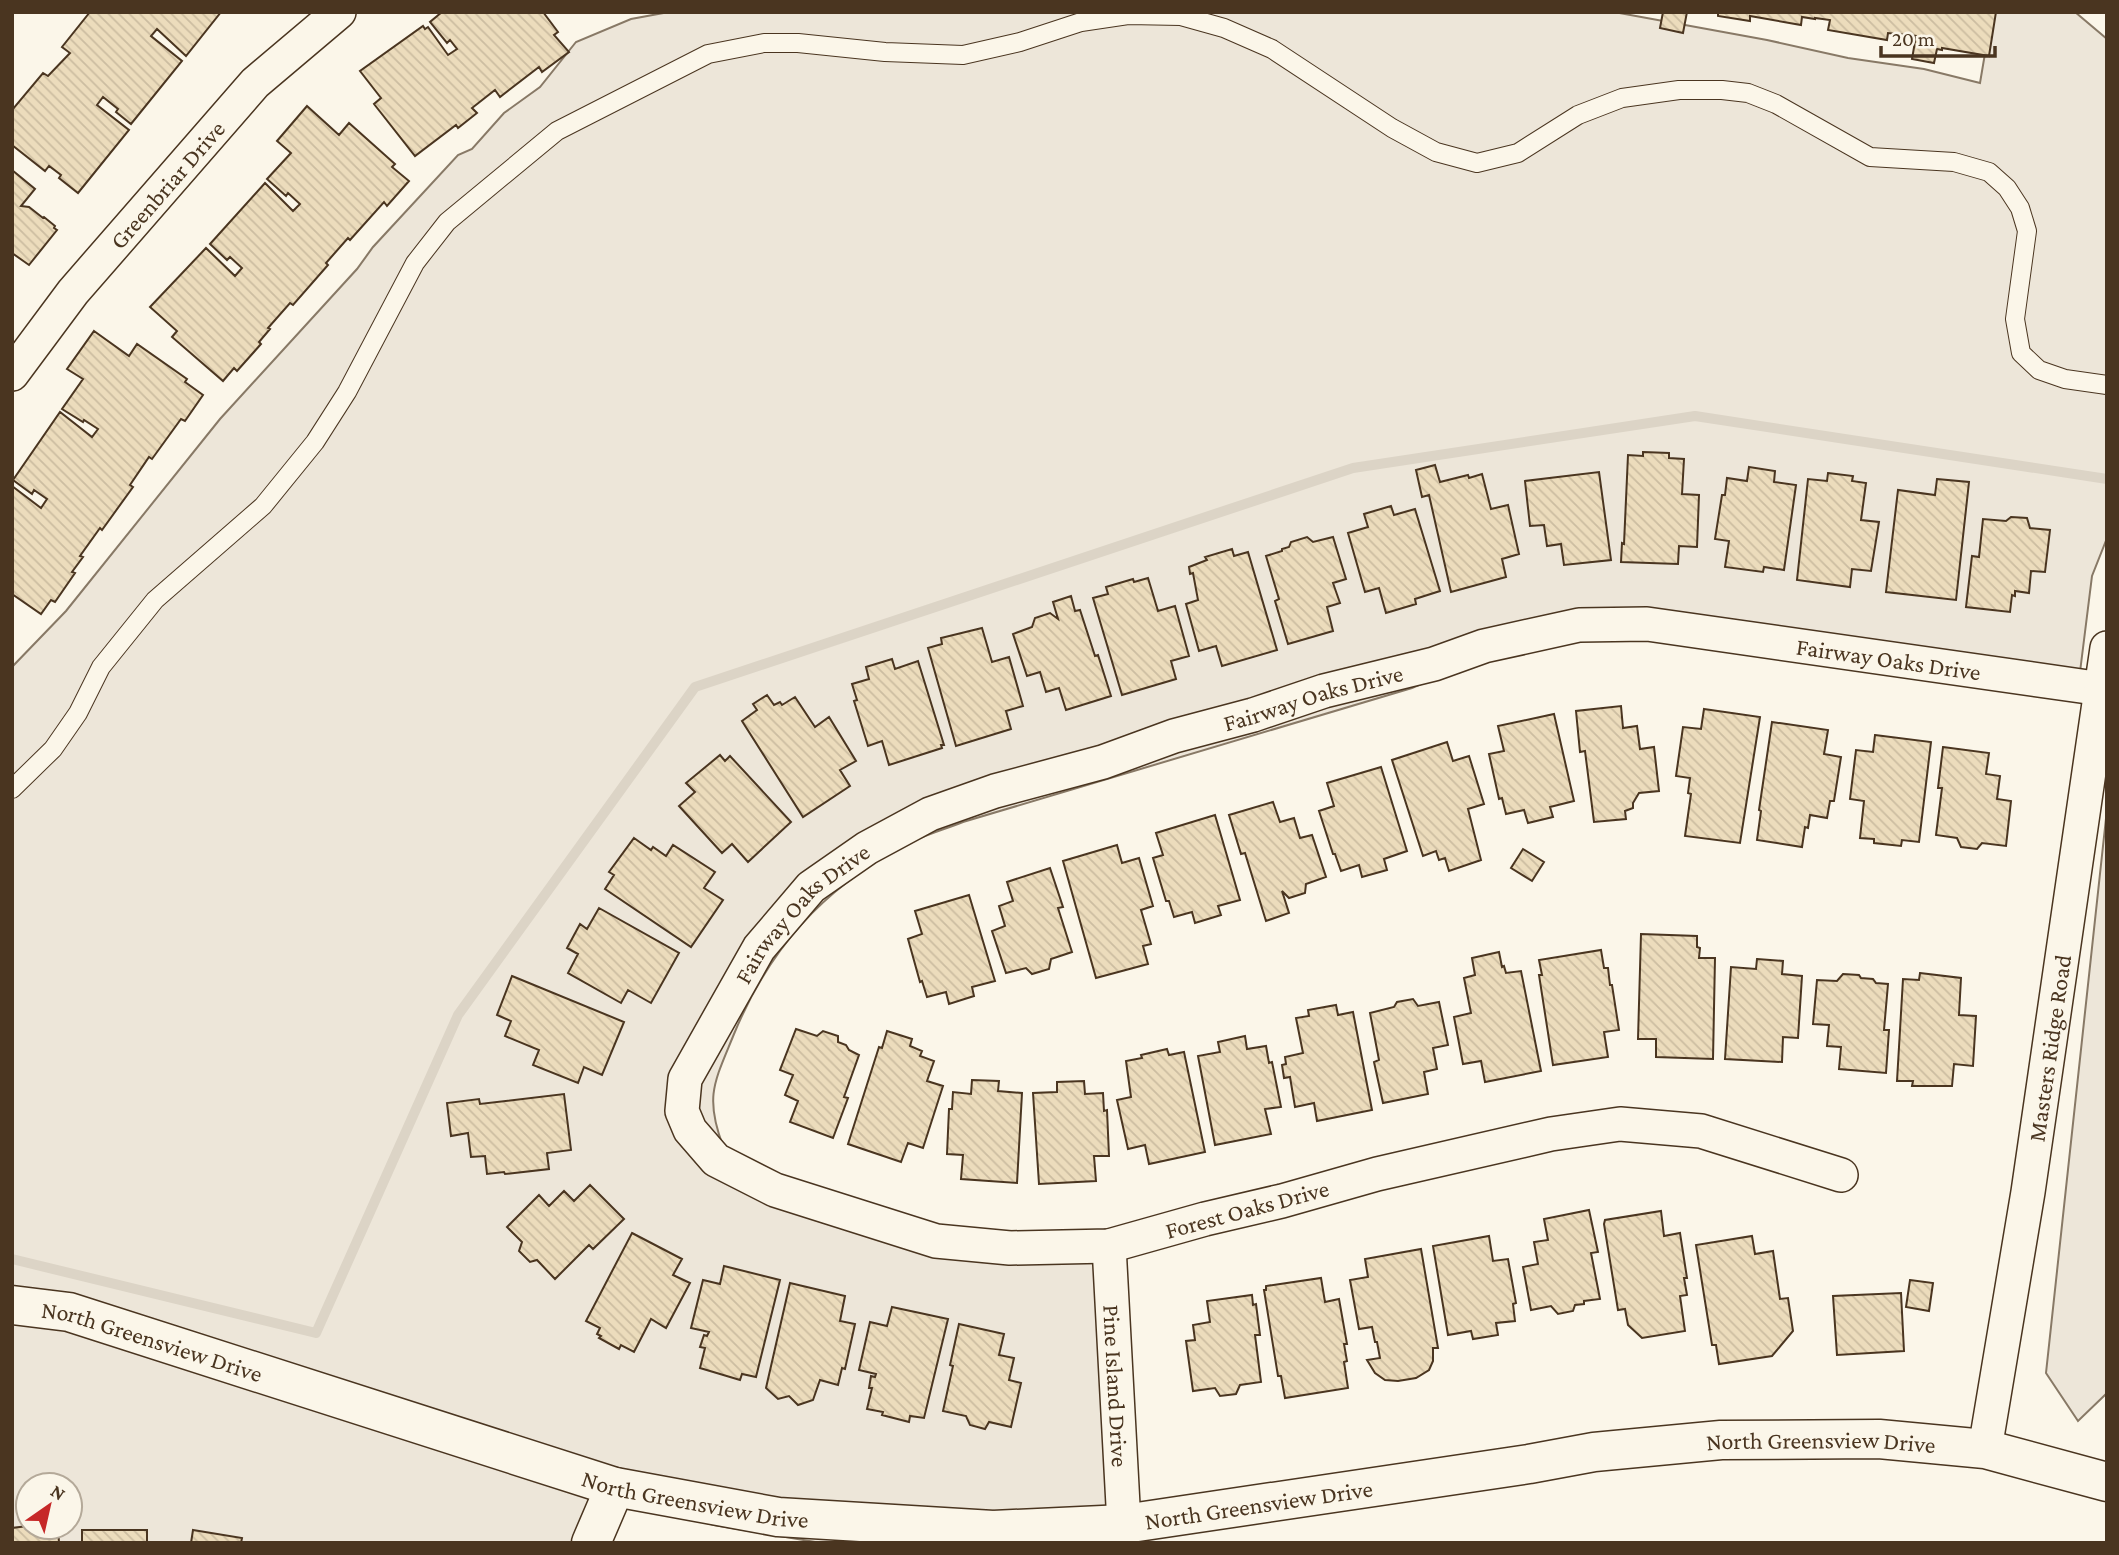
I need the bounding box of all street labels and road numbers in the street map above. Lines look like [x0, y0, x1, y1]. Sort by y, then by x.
street label: Greenbriar Drive [104, 115, 230, 254]
street label: Fairway Oaks Drive [1795, 632, 1983, 685]
street label: Fairway Oaks Drive [1220, 659, 1406, 736]
street label: Fairway Oaks Drive [728, 837, 874, 988]
street label: Masters Ridge Road [2022, 953, 2076, 1143]
street label: Forest Oaks Drive [1162, 1174, 1332, 1244]
street label: North Greensview Drive [40, 1295, 266, 1387]
street label: Pine Island Drive [1099, 1304, 1134, 1468]
street label: North Greensview Drive [1705, 1425, 1937, 1458]
street label: North Greensview Drive [579, 1464, 809, 1532]
street label: North Greensview Drive [1143, 1474, 1374, 1534]

